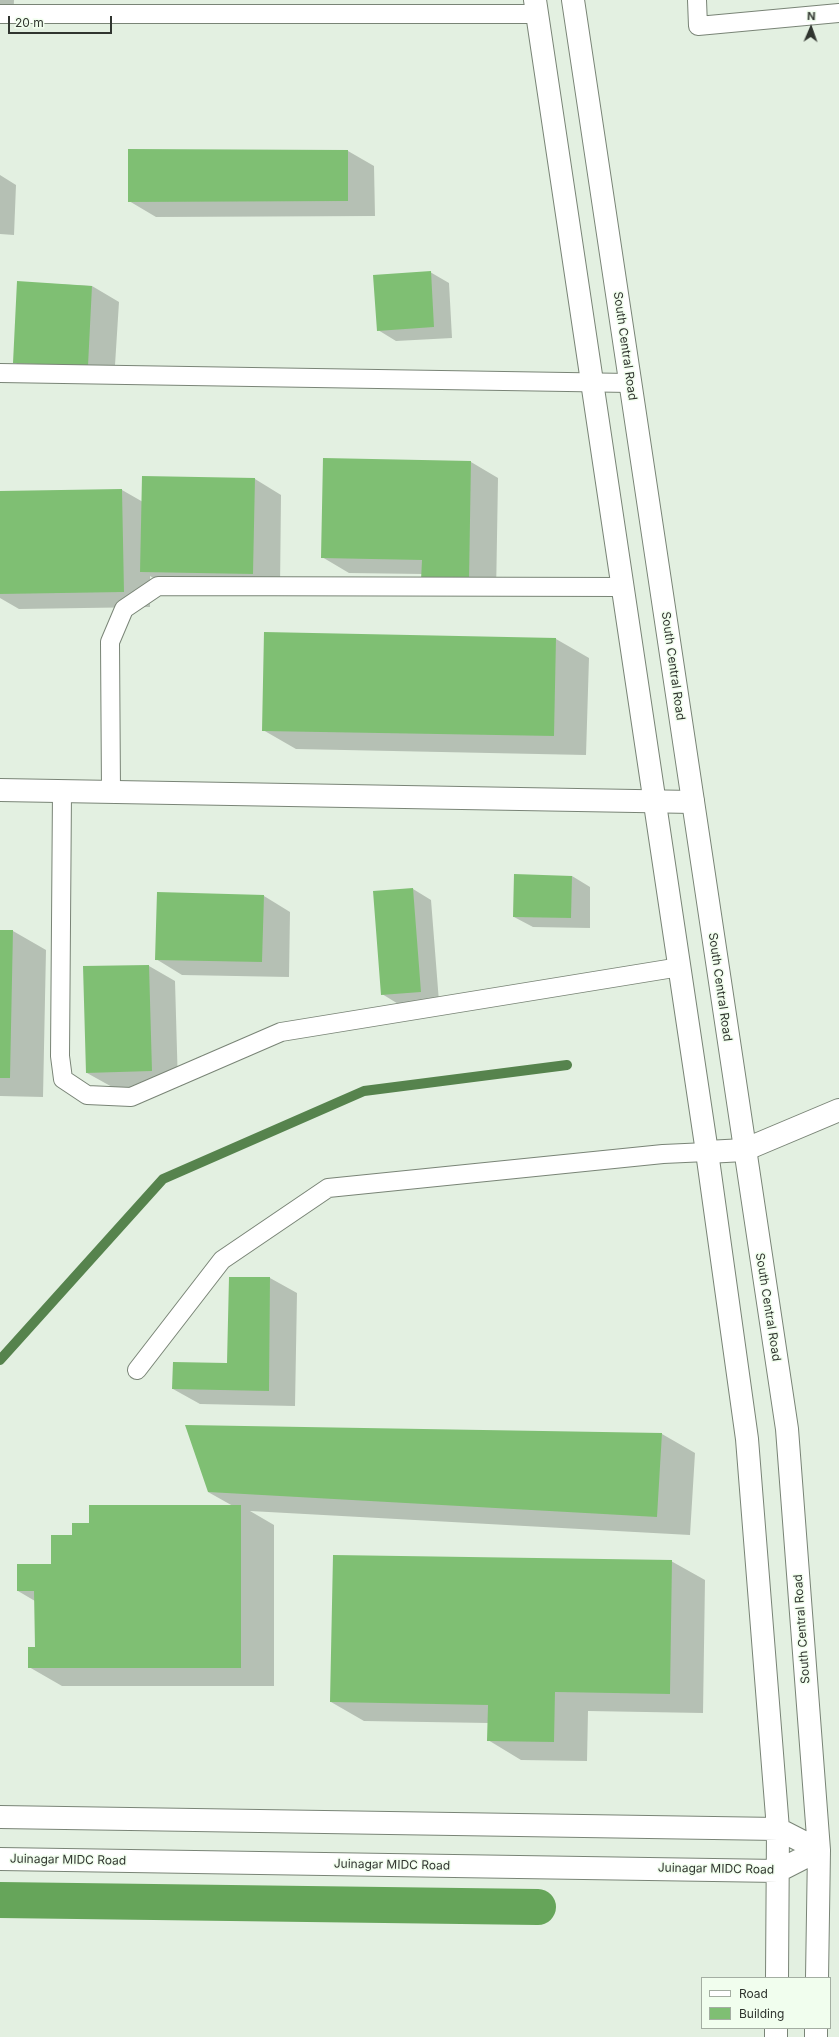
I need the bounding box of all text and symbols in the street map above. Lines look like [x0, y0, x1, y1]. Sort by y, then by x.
scale bar [10, 8, 114, 34]
north arrow [791, 8, 831, 48]
text: N [807, 9, 816, 23]
text: 20 m [15, 15, 44, 30]
street label: South Central Road [610, 291, 640, 401]
street label: South Central Road [658, 611, 688, 721]
street label: South Central Road [705, 932, 735, 1042]
street label: South Central Road [752, 1252, 784, 1362]
street label: South Central Road [791, 1574, 813, 1684]
street label: Juinagar MIDC Road [10, 1852, 126, 1868]
street label: Juinagar MIDC Road [334, 1857, 450, 1873]
street label: Juinagar MIDC Road [658, 1861, 774, 1877]
legend [701, 1977, 831, 2029]
text: Road [739, 1986, 768, 2001]
text: Building [739, 2006, 784, 2021]

